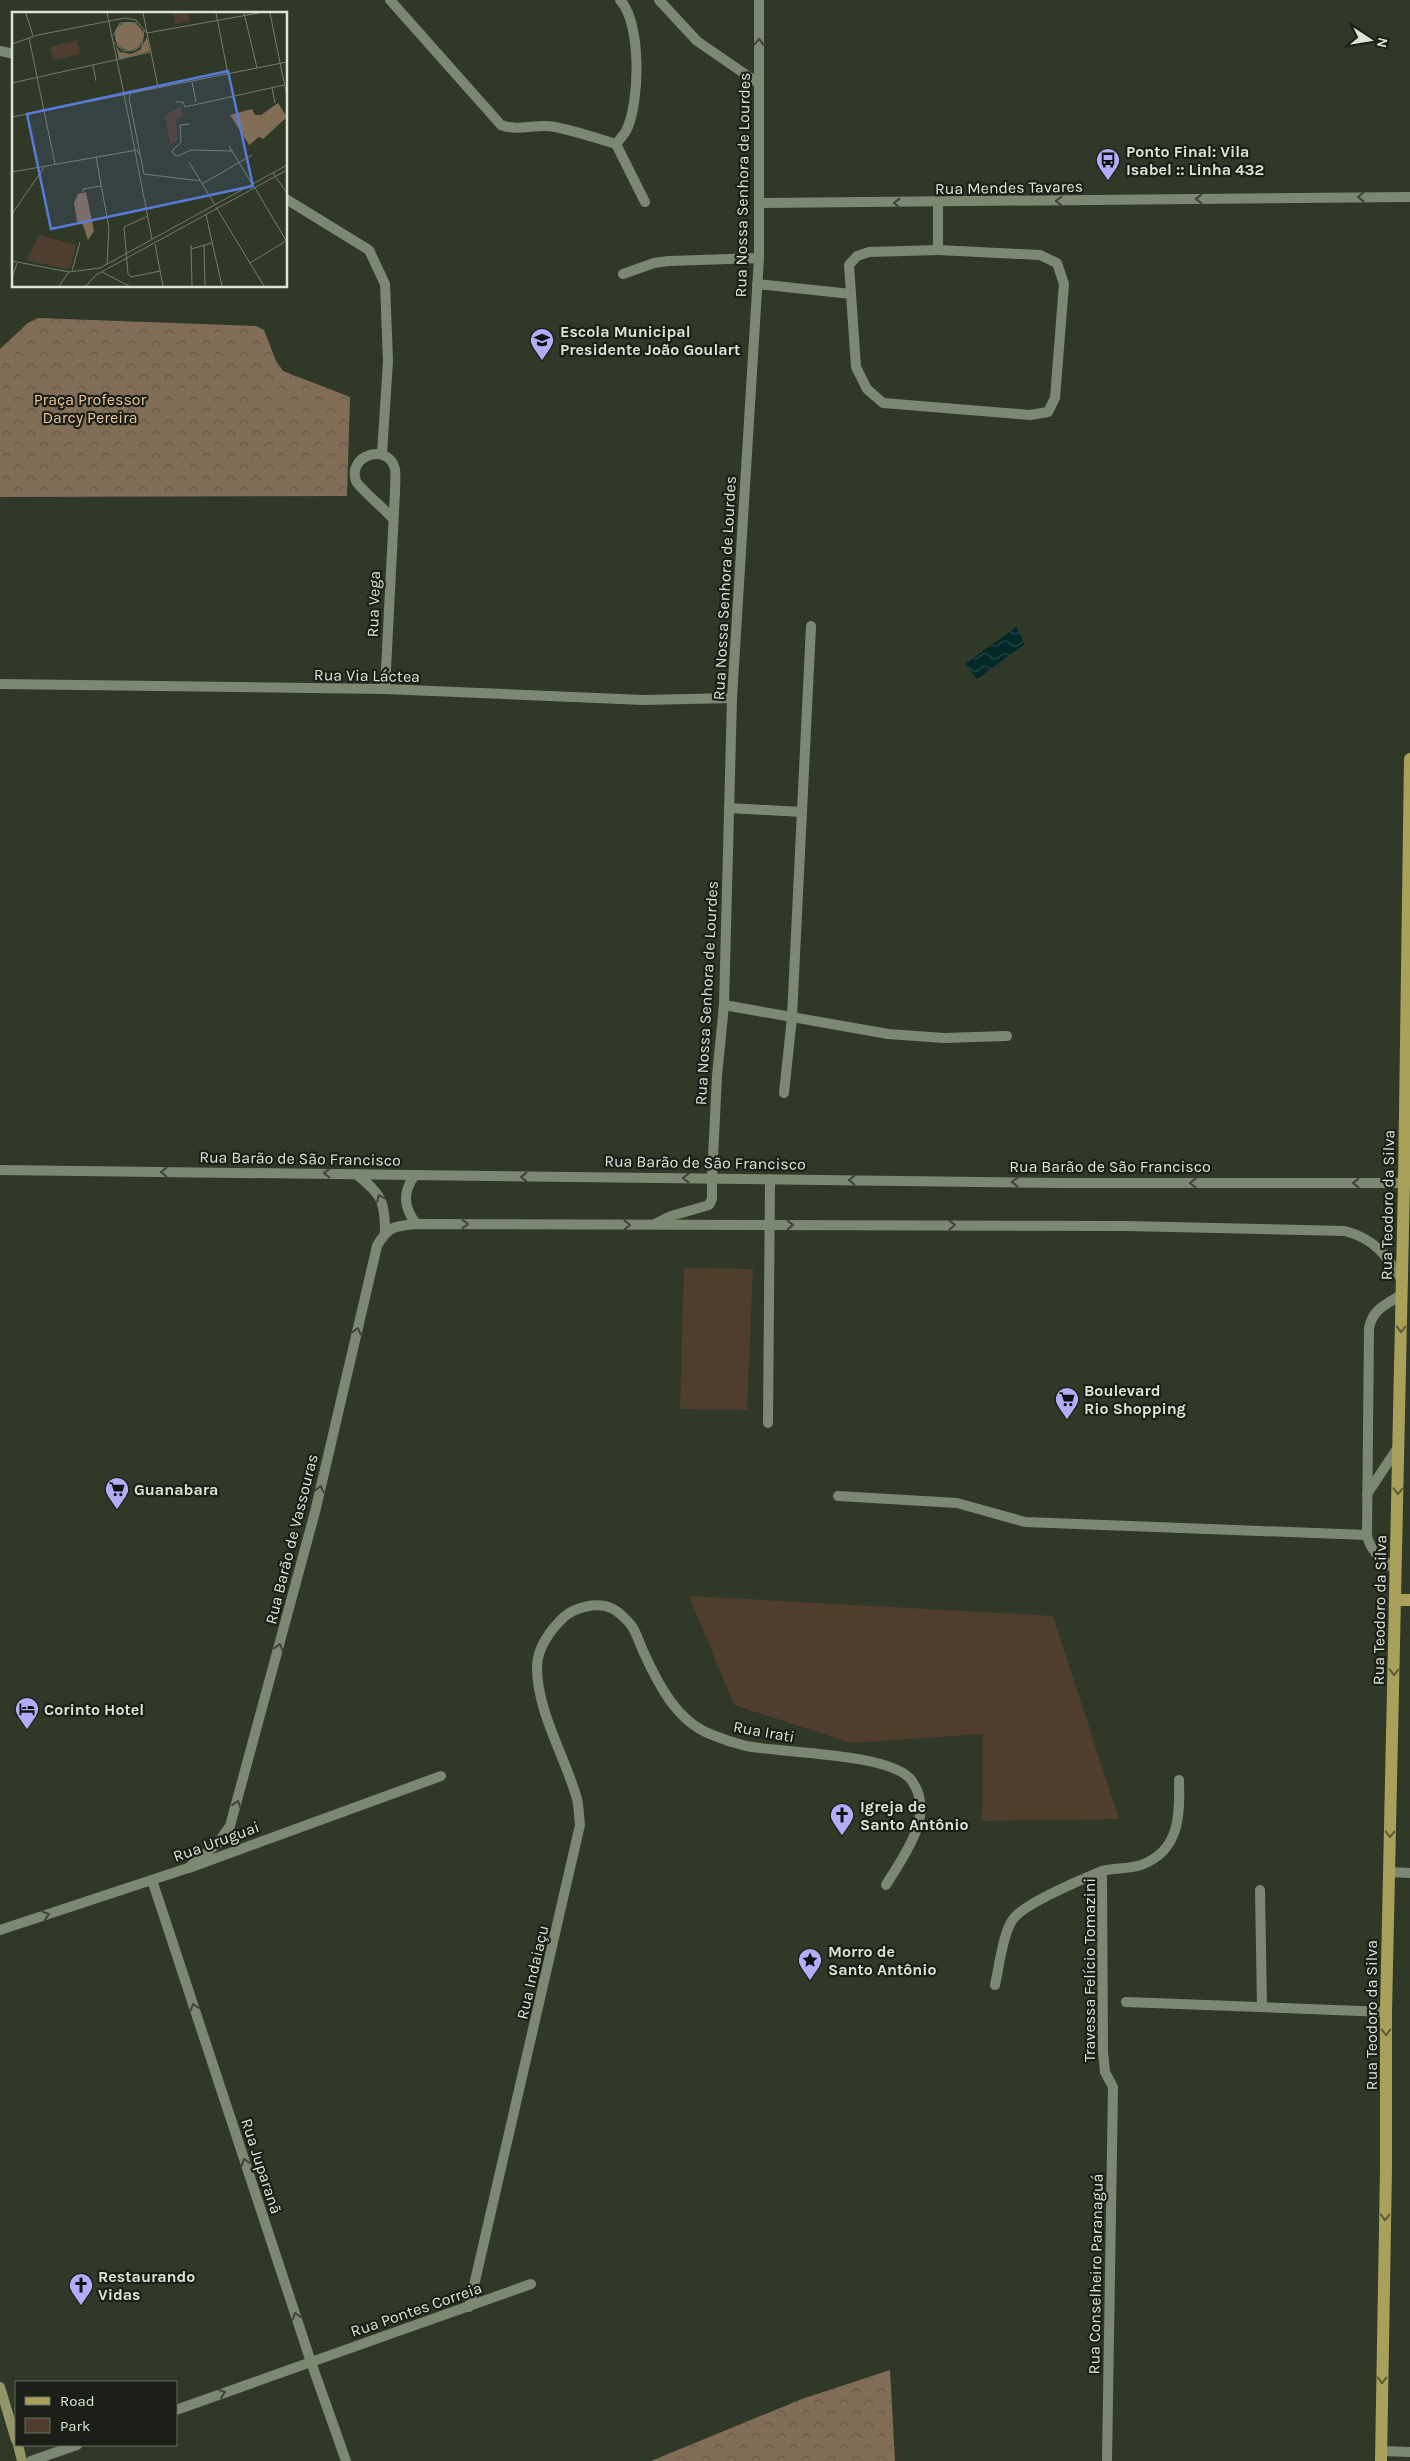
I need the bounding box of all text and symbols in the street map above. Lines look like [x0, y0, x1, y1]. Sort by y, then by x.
inset map [12, 12, 288, 288]
north arrow [1345, 15, 1395, 65]
text: N [1373, 36, 1392, 49]
one-way arrow [754, 37, 764, 45]
street label: Rua Nossa Senhora de Lourdes [731, 72, 754, 298]
place label: Ponto Final: Vila Isabel :: Linha 432 [1126, 142, 1264, 179]
bus stop icon: Ponto Final: Vila Isabel :: Linha 432 [1095, 147, 1121, 181]
street label: Rua Mendes Tavares [935, 177, 1083, 198]
one-way arrow [1357, 192, 1365, 202]
one-way arrow [1195, 194, 1202, 204]
one-way arrow [1055, 196, 1062, 206]
one-way arrow [892, 198, 900, 208]
place label: Escola Municipal Presidente João Goulart [560, 322, 740, 359]
school or university icon: Escola Municipal Presidente João Goulart [529, 327, 555, 361]
park label: Praça Professor Darcy Pereira [34, 390, 147, 427]
street label: Rua Nossa Senhora de Lourdes [709, 475, 740, 701]
street label: Rua Vega [363, 570, 384, 638]
street label: Rua Via Láctea [314, 665, 420, 686]
street label: Rua Nossa Senhora de Lourdes [691, 880, 722, 1106]
street label: Rua Teodoro da Silva [1377, 1130, 1398, 1280]
street label: Rua Barão de São Francisco [199, 1147, 401, 1170]
street label: Rua Barão de São Francisco [604, 1151, 806, 1174]
street label: Rua Barão de São Francisco [1009, 1157, 1211, 1176]
one-way arrow [160, 1167, 168, 1177]
one-way arrow [322, 1168, 330, 1179]
one-way arrow [520, 1171, 528, 1182]
one-way arrow [682, 1173, 690, 1183]
one-way arrow [848, 1175, 856, 1185]
one-way arrow [1010, 1177, 1018, 1187]
one-way arrow [1189, 1178, 1196, 1188]
one-way arrow [1351, 1178, 1359, 1188]
one-way arrow [376, 1194, 386, 1203]
one-way arrow [462, 1219, 469, 1229]
one-way arrow [624, 1220, 632, 1230]
one-way arrow [786, 1220, 794, 1230]
one-way arrow [949, 1220, 957, 1230]
one-way arrow [1396, 1326, 1406, 1333]
one-way arrow [351, 1327, 362, 1336]
place label: Boulevard Rio Shopping [1084, 1381, 1186, 1418]
supermarket icon: Boulevard Rio Shopping [1054, 1386, 1080, 1420]
street label: Rua Barão de Vassouras [261, 1452, 322, 1626]
supermarket icon: Guanabara [104, 1476, 130, 1510]
place label: Guanabara [134, 1480, 218, 1499]
one-way arrow [314, 1485, 325, 1494]
one-way arrow [1393, 1488, 1403, 1496]
street label: Rua Teodoro da Silva [1369, 1535, 1390, 1685]
one-way arrow [274, 1643, 284, 1651]
one-way arrow [1389, 1668, 1399, 1676]
hotel icon: Corinto Hotel [14, 1696, 40, 1730]
place label: Corinto Hotel [44, 1700, 144, 1719]
street label: Rua Irati [732, 1717, 796, 1746]
place label: Igreja de Santo Antônio [860, 1797, 969, 1834]
one-way arrow [232, 1800, 242, 1808]
church icon: Igreja de Santo Antônio [829, 1802, 855, 1836]
street label: Rua Uruguai [170, 1817, 262, 1866]
one-way arrow [1384, 1830, 1395, 1838]
street label: Travessa Felício Tomazini [1080, 1878, 1099, 2062]
one-way arrow [42, 1910, 50, 1920]
street label: Rua Indaiaçu [512, 1923, 553, 2021]
street label: Rua Teodoro da Silva [1362, 1940, 1381, 2090]
place label: Morro de Santo Antônio [828, 1942, 937, 1979]
place icon: Morro de Santo Antônio [797, 1947, 823, 1981]
one-way arrow [189, 2004, 199, 2012]
one-way arrow [1381, 2028, 1391, 2036]
street label: Rua Juparanã [237, 2116, 286, 2216]
one-way arrow [240, 2158, 250, 2166]
street label: Rua Conselheiro Paranaguá [1084, 2174, 1107, 2374]
one-way arrow [1380, 2214, 1390, 2222]
place label: Restaurando Vidas [98, 2267, 195, 2304]
church icon: Restaurando Vidas [68, 2272, 94, 2306]
street label: Rua Pontes Correia [348, 2278, 484, 2341]
one-way arrow [291, 2312, 301, 2321]
one-way arrow [1376, 2376, 1387, 2384]
legend [15, 2381, 178, 2446]
one-way arrow [217, 2389, 226, 2399]
text: Road [60, 2392, 95, 2410]
text: Park [60, 2417, 90, 2435]

